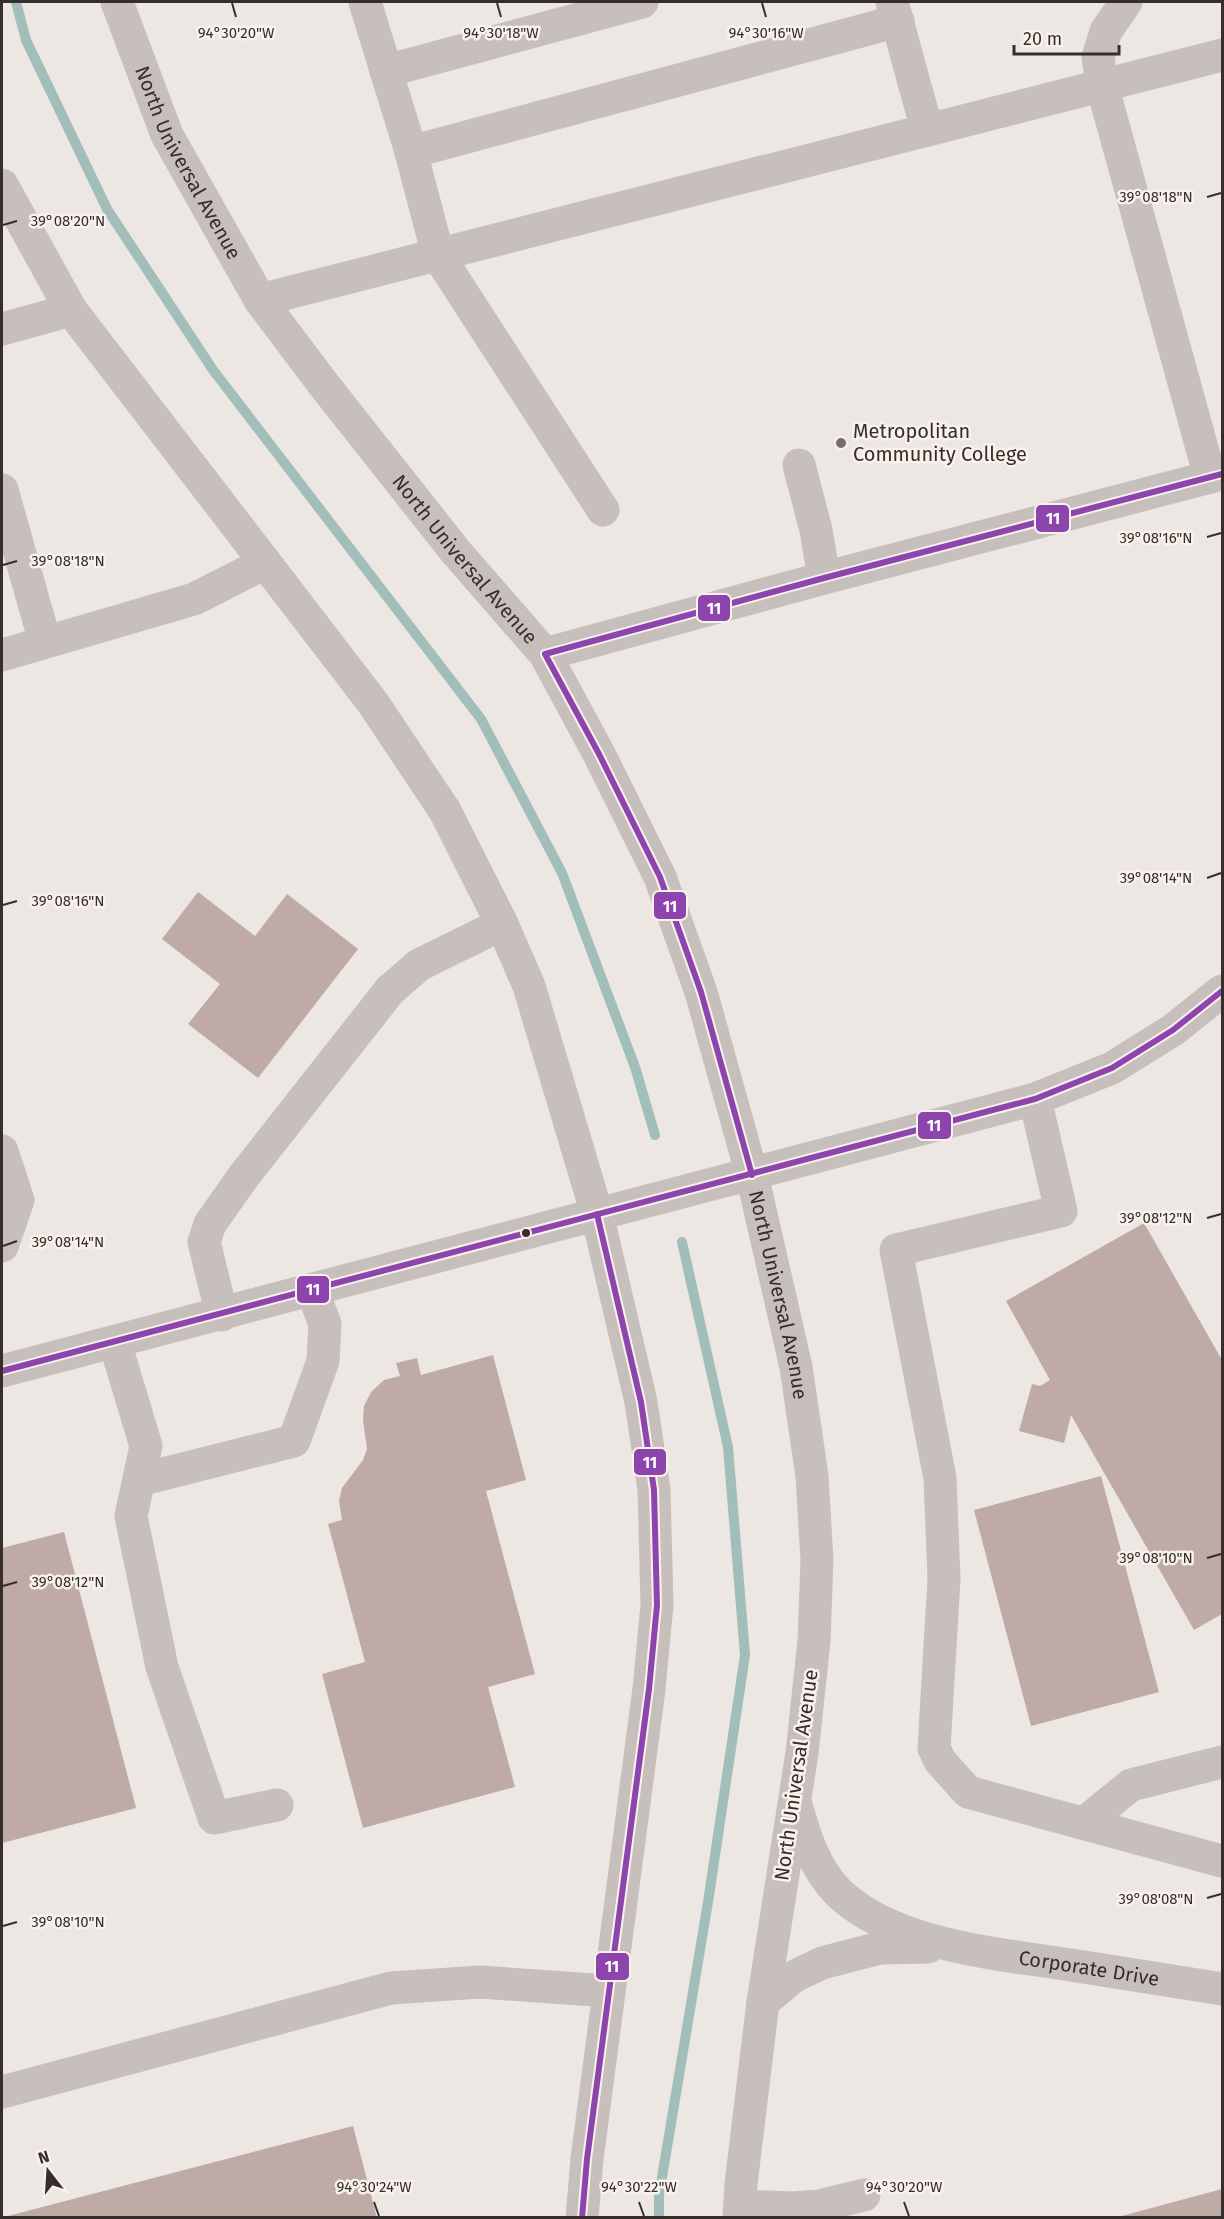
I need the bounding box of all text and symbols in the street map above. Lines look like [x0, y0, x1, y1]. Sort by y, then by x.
scale bar [1014, 18, 1119, 56]
text: 94°30'20"W [198, 24, 275, 42]
text: 94°30'18"W [463, 24, 539, 42]
text: 94°30'16"W [728, 24, 804, 42]
text: 20 m [1023, 28, 1062, 50]
street label: North Universal Avenue [130, 63, 247, 263]
text: 39°08'18"N [1119, 188, 1193, 206]
text: 39°08'20"N [31, 212, 105, 230]
place label: Metropolitan Community College [853, 419, 1027, 466]
marker: Metropolitan Community College [834, 436, 848, 450]
street label: North Universal Avenue [387, 470, 543, 649]
line badge: 11 [1035, 504, 1070, 533]
text: 11 [1046, 509, 1060, 528]
text: 39°08'16"N [1119, 529, 1193, 547]
text: 39°08'18"N [31, 552, 105, 570]
line badge: 11 [697, 594, 731, 622]
text: 11 [707, 599, 721, 618]
text: 39°08'14"N [1120, 869, 1192, 887]
line badge: 11 [653, 891, 687, 920]
text: 39°08'16"N [31, 892, 105, 910]
text: 11 [663, 897, 677, 916]
line badge: 11 [917, 1111, 952, 1140]
text: 11 [927, 1116, 941, 1135]
street label: North Universal Avenue [744, 1188, 813, 1401]
text: 39°08'12"N [1120, 1209, 1192, 1227]
unlabelled marker [520, 1227, 532, 1239]
text: 39°08'14"N [32, 1233, 104, 1251]
line badge: 11 [296, 1275, 330, 1304]
text: 11 [306, 1280, 320, 1299]
line badge: 11 [633, 1448, 667, 1476]
text: 11 [643, 1453, 657, 1472]
text: 39°08'10"N [1119, 1549, 1193, 1567]
text: 39°08'12"N [32, 1573, 104, 1591]
street label: North Universal Avenue [769, 1668, 823, 1882]
text: 39°08'08"N [1118, 1890, 1194, 1908]
text: 39°08'10"N [31, 1913, 105, 1931]
street label: Corporate Drive [1017, 1946, 1161, 1991]
line badge: 11 [595, 1952, 630, 1981]
text: 11 [605, 1957, 619, 1976]
north arrow [18, 2141, 78, 2201]
text: N [36, 2146, 52, 2168]
text: 94°30'24"W [336, 2178, 412, 2196]
text: 94°30'22"W [601, 2178, 677, 2196]
text: 94°30'20"W [866, 2178, 943, 2196]

